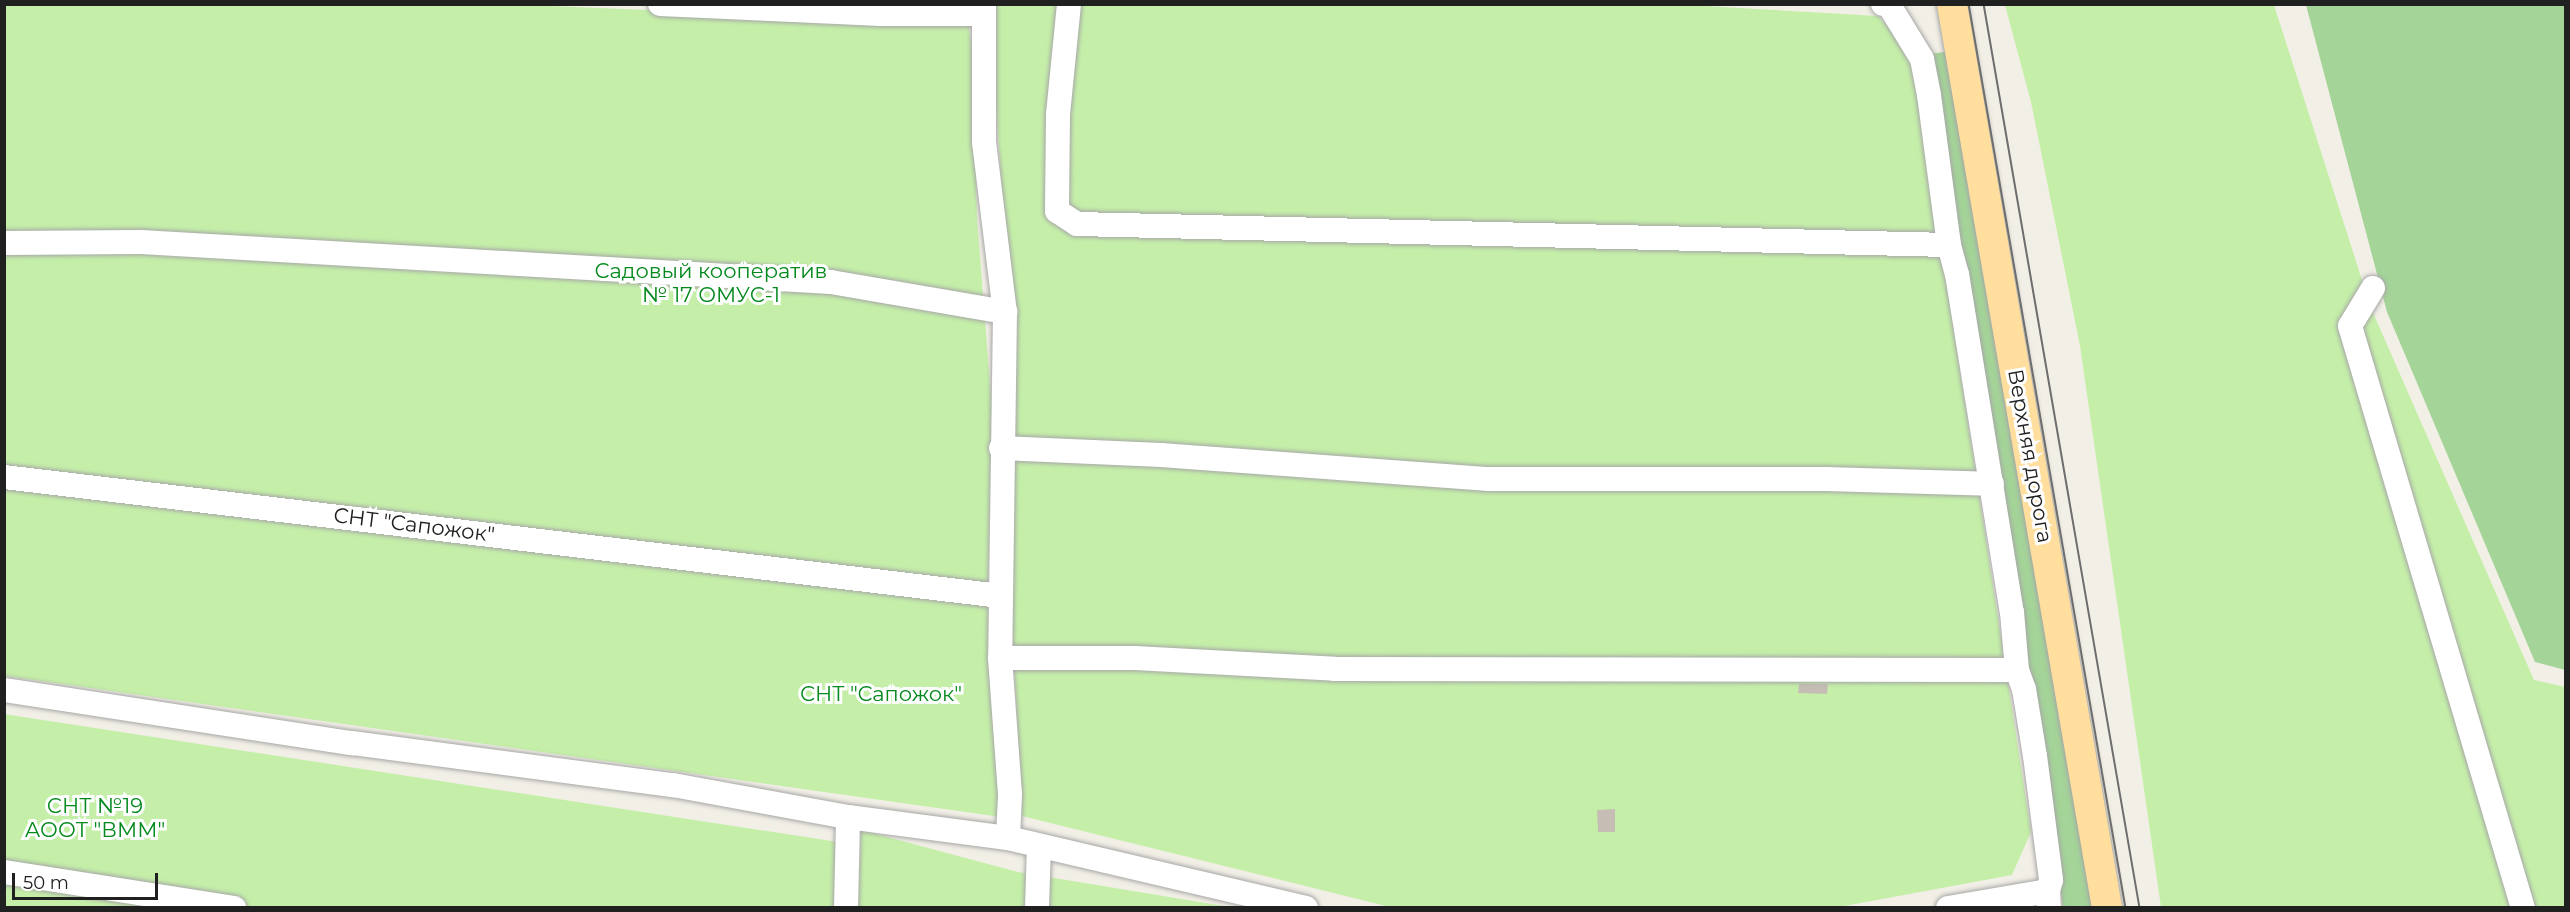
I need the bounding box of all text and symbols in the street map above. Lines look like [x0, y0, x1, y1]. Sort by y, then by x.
park label: Садовый кооператив № 17 ОМУС-1 [595, 258, 827, 308]
street label: Верхняя дорога [2002, 367, 2058, 545]
street label: СНТ "Сапожок" [332, 503, 496, 547]
park label: СНТ "Сапожок" [800, 681, 962, 707]
park label: СНТ №19 АООТ "ВММ" [25, 793, 165, 843]
scale bar [15, 861, 160, 899]
text: 50 m [23, 872, 69, 894]

